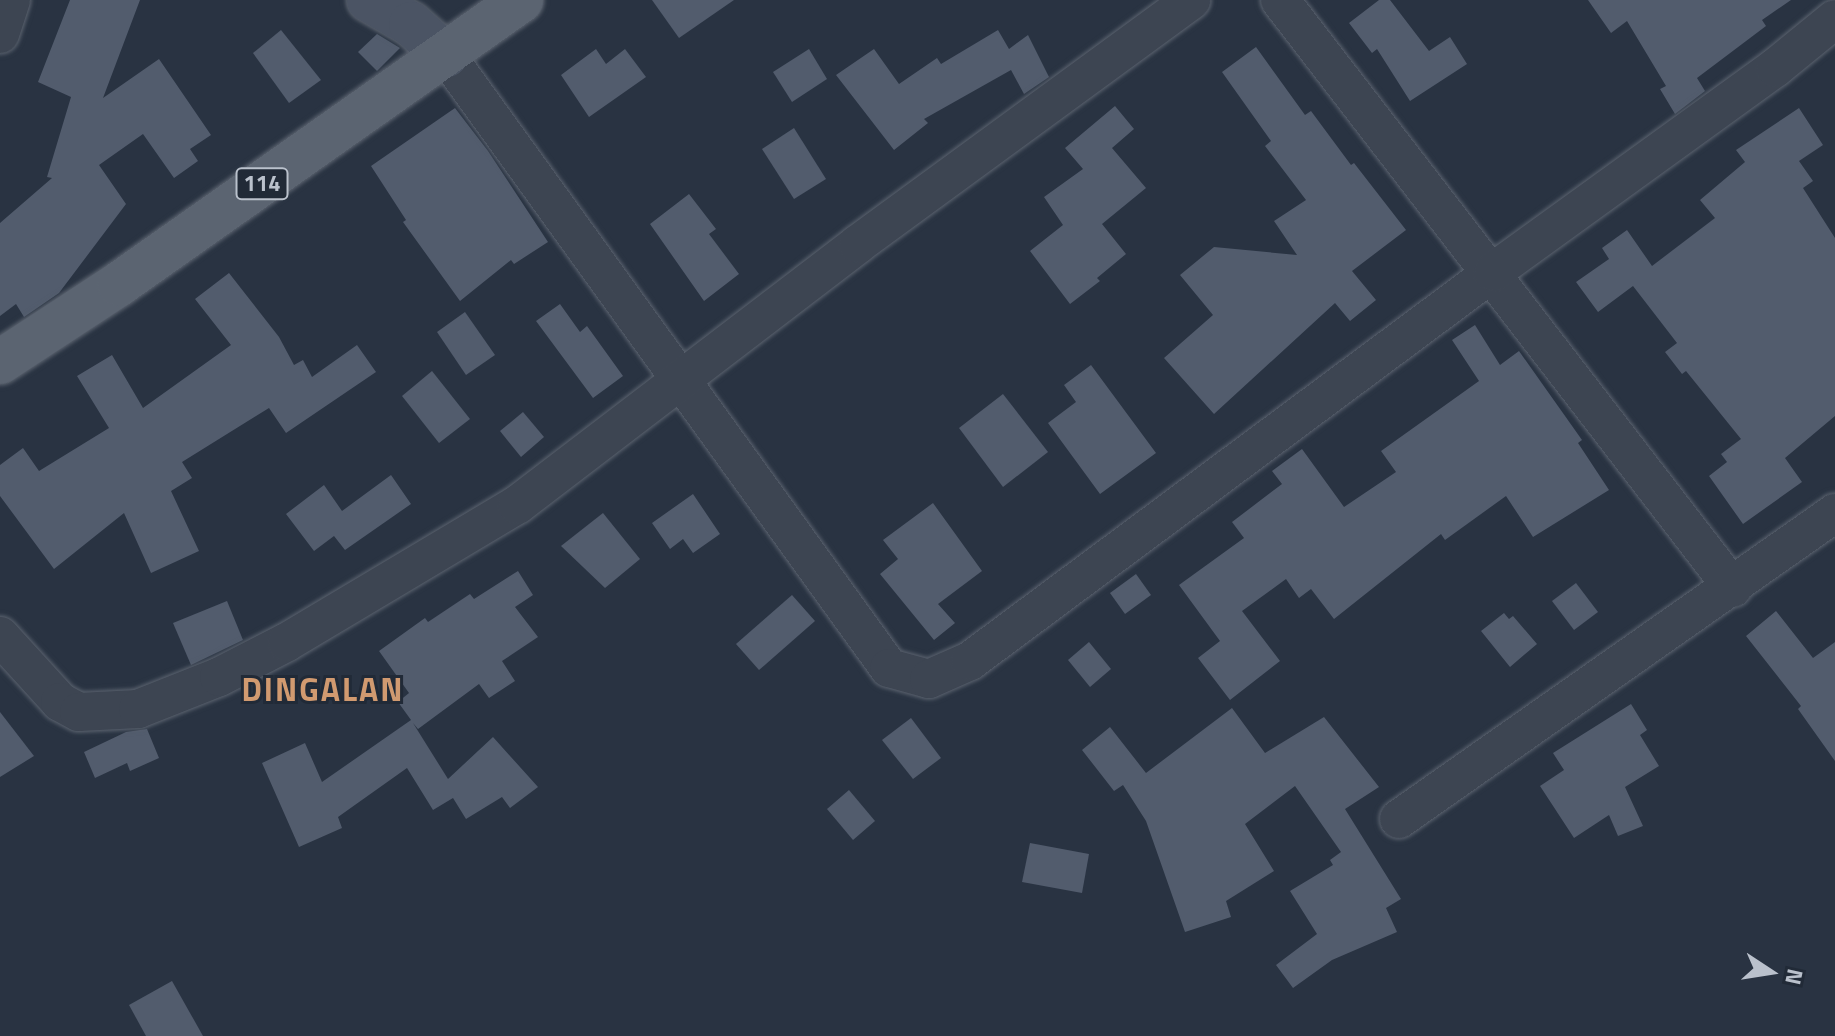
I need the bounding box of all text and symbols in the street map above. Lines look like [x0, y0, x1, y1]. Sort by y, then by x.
road number: 114 [234, 166, 290, 202]
district label: DINGALAN [241, 670, 405, 708]
north arrow [1731, 932, 1811, 1012]
text: N [1776, 966, 1813, 988]

